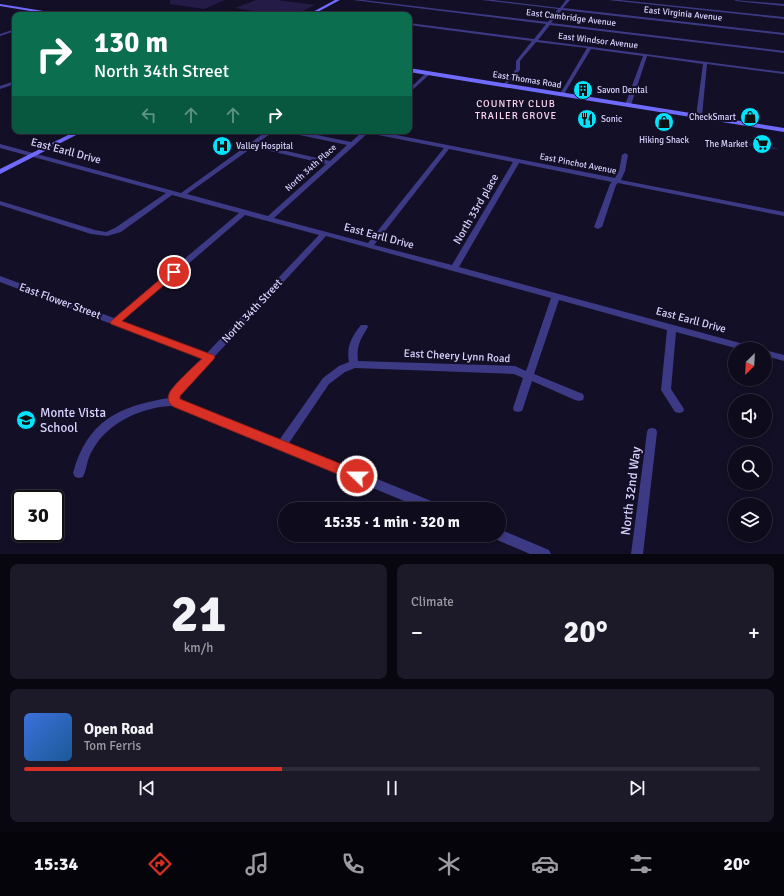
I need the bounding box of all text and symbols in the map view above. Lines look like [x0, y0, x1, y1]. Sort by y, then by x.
street label: East Virginia Avenue [643, 4, 723, 24]
street label: East Cambridge Avenue [525, 7, 617, 29]
text: 130 m [94, 26, 168, 60]
icon: right [28, 28, 80, 80]
street label: East Windsor Avenue [557, 31, 639, 51]
text: North 34th Street [94, 60, 229, 82]
street label: East Thomas Road [492, 69, 562, 91]
building icon: Savon Dental [572, 79, 594, 101]
place label: Savon Dental [597, 85, 648, 96]
district label: COUNTRY CLUB TRAILER GROVE [475, 98, 557, 122]
icon: left [138, 104, 160, 126]
icon: ahead [180, 104, 202, 126]
icon: ahead [222, 104, 244, 126]
icon: right [264, 104, 286, 126]
shop icon: CheckSmart [739, 106, 761, 128]
restaurant icon: Sonic [576, 108, 598, 130]
shop icon: Hiking Shack [653, 111, 675, 133]
place label: CheckSmart [689, 112, 736, 123]
place label: Sonic [601, 114, 622, 125]
supermarket icon: The Market [751, 133, 773, 155]
street label: East Earll Drive [30, 135, 102, 167]
hospital icon: Valley Hospital [211, 135, 233, 157]
place label: Hiking Shack [639, 135, 690, 146]
place label: The Market [705, 139, 748, 150]
place label: Valley Hospital [236, 141, 294, 152]
street label: North 34th Place [283, 142, 339, 194]
street label: East Pinchot Avenue [539, 151, 618, 177]
street label: North 33rd place [451, 172, 501, 246]
street label: East Earll Drive [343, 220, 415, 252]
pin [157, 255, 191, 289]
icon: arrive [163, 261, 185, 283]
street label: North 34th Street [219, 276, 285, 346]
street label: East Flower Street [18, 280, 103, 322]
street label: East Earll Drive [655, 304, 727, 336]
north arrow [728, 342, 772, 386]
map controls [728, 342, 772, 542]
street label: East Cheery Lynn Road [403, 347, 511, 365]
button: sound [728, 394, 772, 438]
place label: Monte Vista School [40, 405, 106, 436]
school or university icon: Monte Vista School [15, 409, 37, 431]
street label: North 32nd Way [618, 446, 644, 536]
button: search [728, 446, 772, 490]
position arrow [336, 455, 378, 497]
speed limit sign: 30 [12, 490, 64, 542]
button: layers [728, 498, 772, 542]
text: 15:35 · 1 min · 320 m [324, 513, 460, 531]
text: 21 [170, 582, 227, 646]
text: Climate [411, 594, 454, 610]
text: 20° [563, 614, 608, 651]
text: − [411, 619, 423, 646]
text: + [748, 619, 760, 646]
text: km/h [184, 640, 213, 656]
text: Open Road [84, 720, 154, 738]
text: Tom Ferris [84, 738, 141, 754]
icon: previous [136, 777, 158, 799]
icon: pause [381, 777, 403, 799]
icon: next [626, 777, 648, 799]
icon: directions [146, 850, 174, 878]
icon: music [243, 850, 271, 878]
icon: phone [339, 850, 367, 878]
icon: climate [435, 850, 463, 878]
icon: car [531, 850, 559, 878]
icon: filters [627, 850, 655, 878]
text: 15:34 [34, 853, 78, 875]
text: 20° [723, 853, 750, 875]

